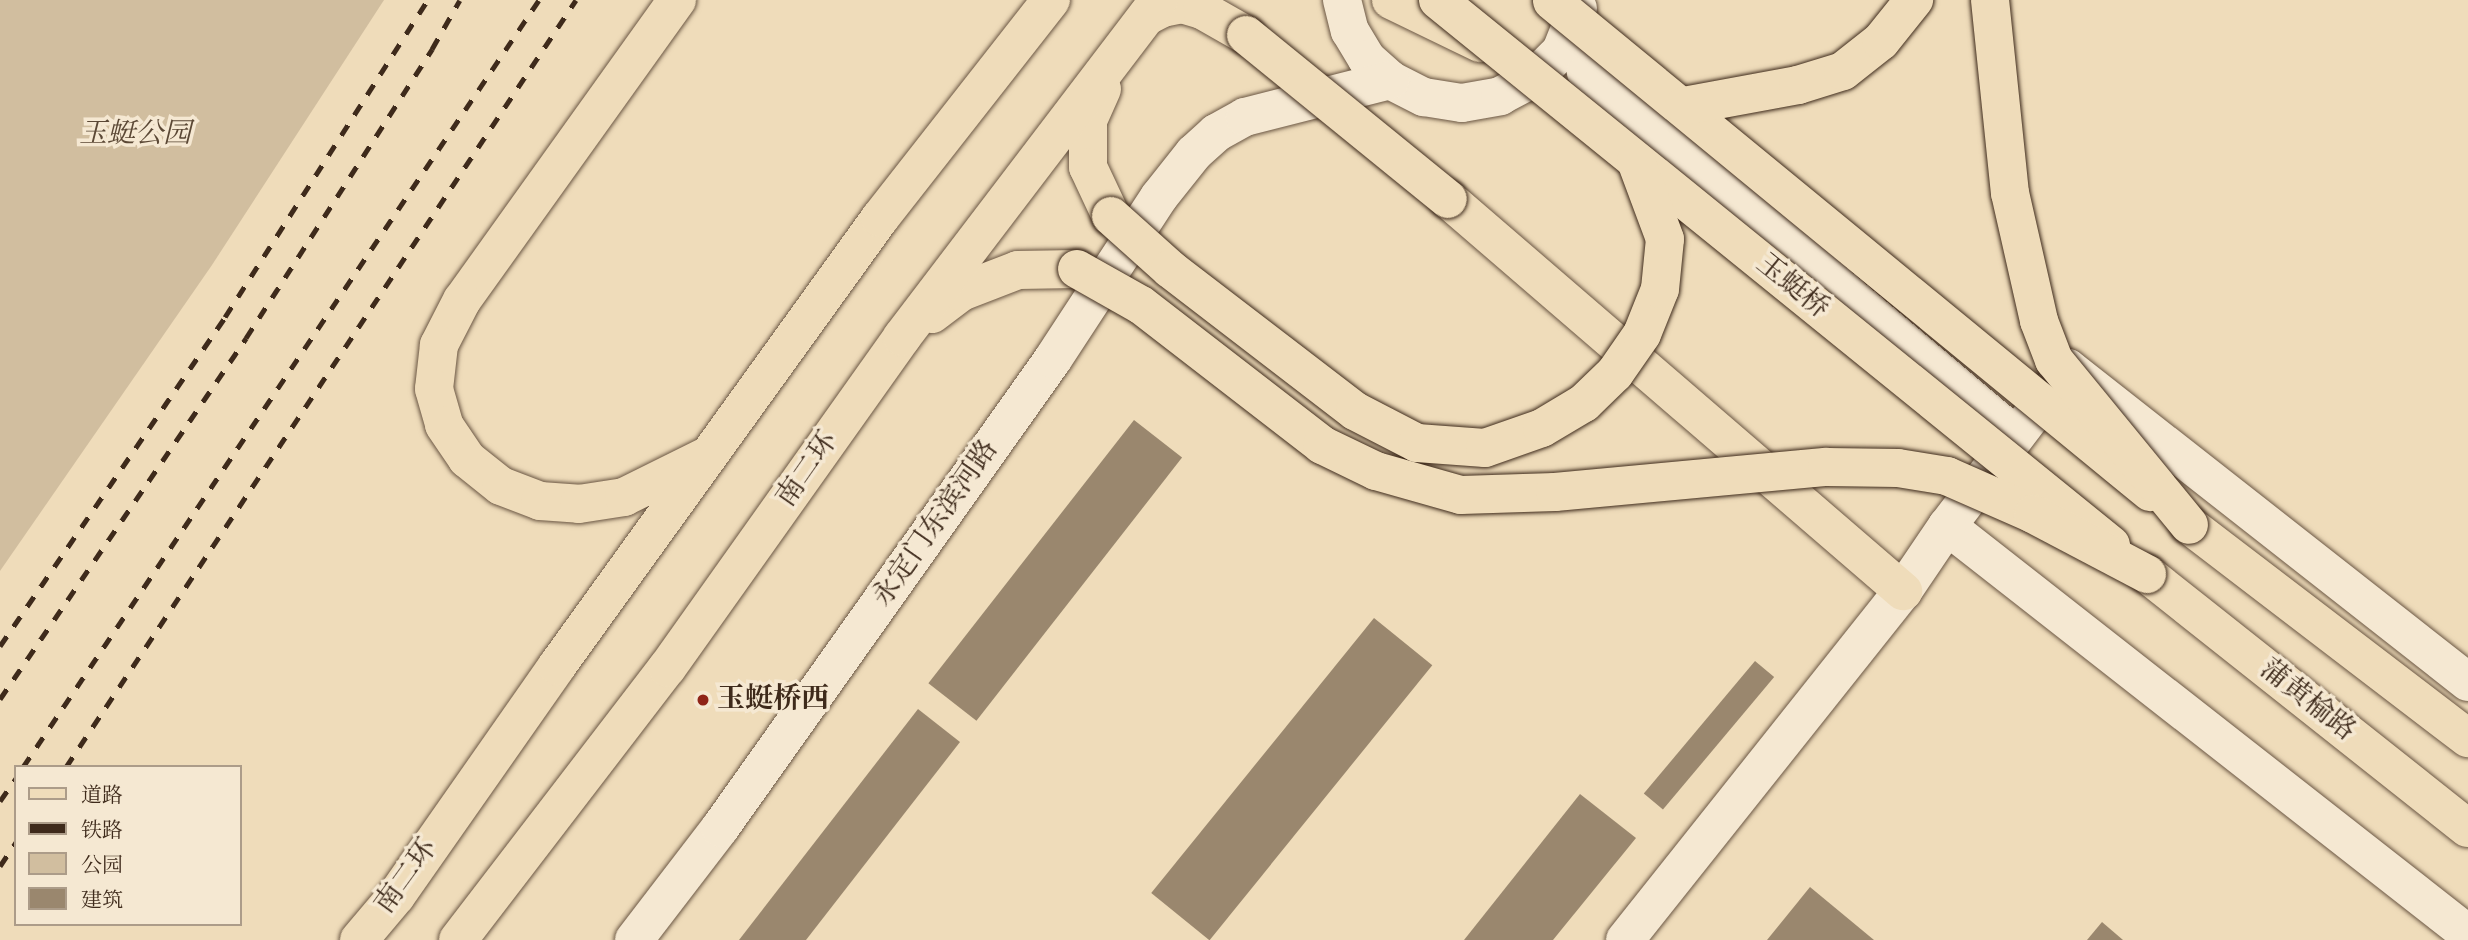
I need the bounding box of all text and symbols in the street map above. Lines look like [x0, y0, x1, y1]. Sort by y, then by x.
park label: 玉蜓公园 [79, 118, 191, 152]
street label: 玉蜓桥 [1749, 248, 1835, 326]
street label: 南二环 [770, 426, 846, 514]
street label: 永定门东滨河路 [866, 434, 1006, 614]
street label: 蒲黄榆路 [2253, 653, 2361, 749]
place label: 玉蜓桥西 [717, 683, 829, 717]
marker: 玉蜓桥西 [695, 692, 711, 708]
legend [14, 765, 242, 926]
text: 道路 [81, 783, 123, 810]
text: 铁路 [81, 818, 123, 845]
street label: 南二环 [369, 833, 445, 921]
text: 公园 [81, 853, 123, 880]
text: 建筑 [81, 888, 123, 915]

